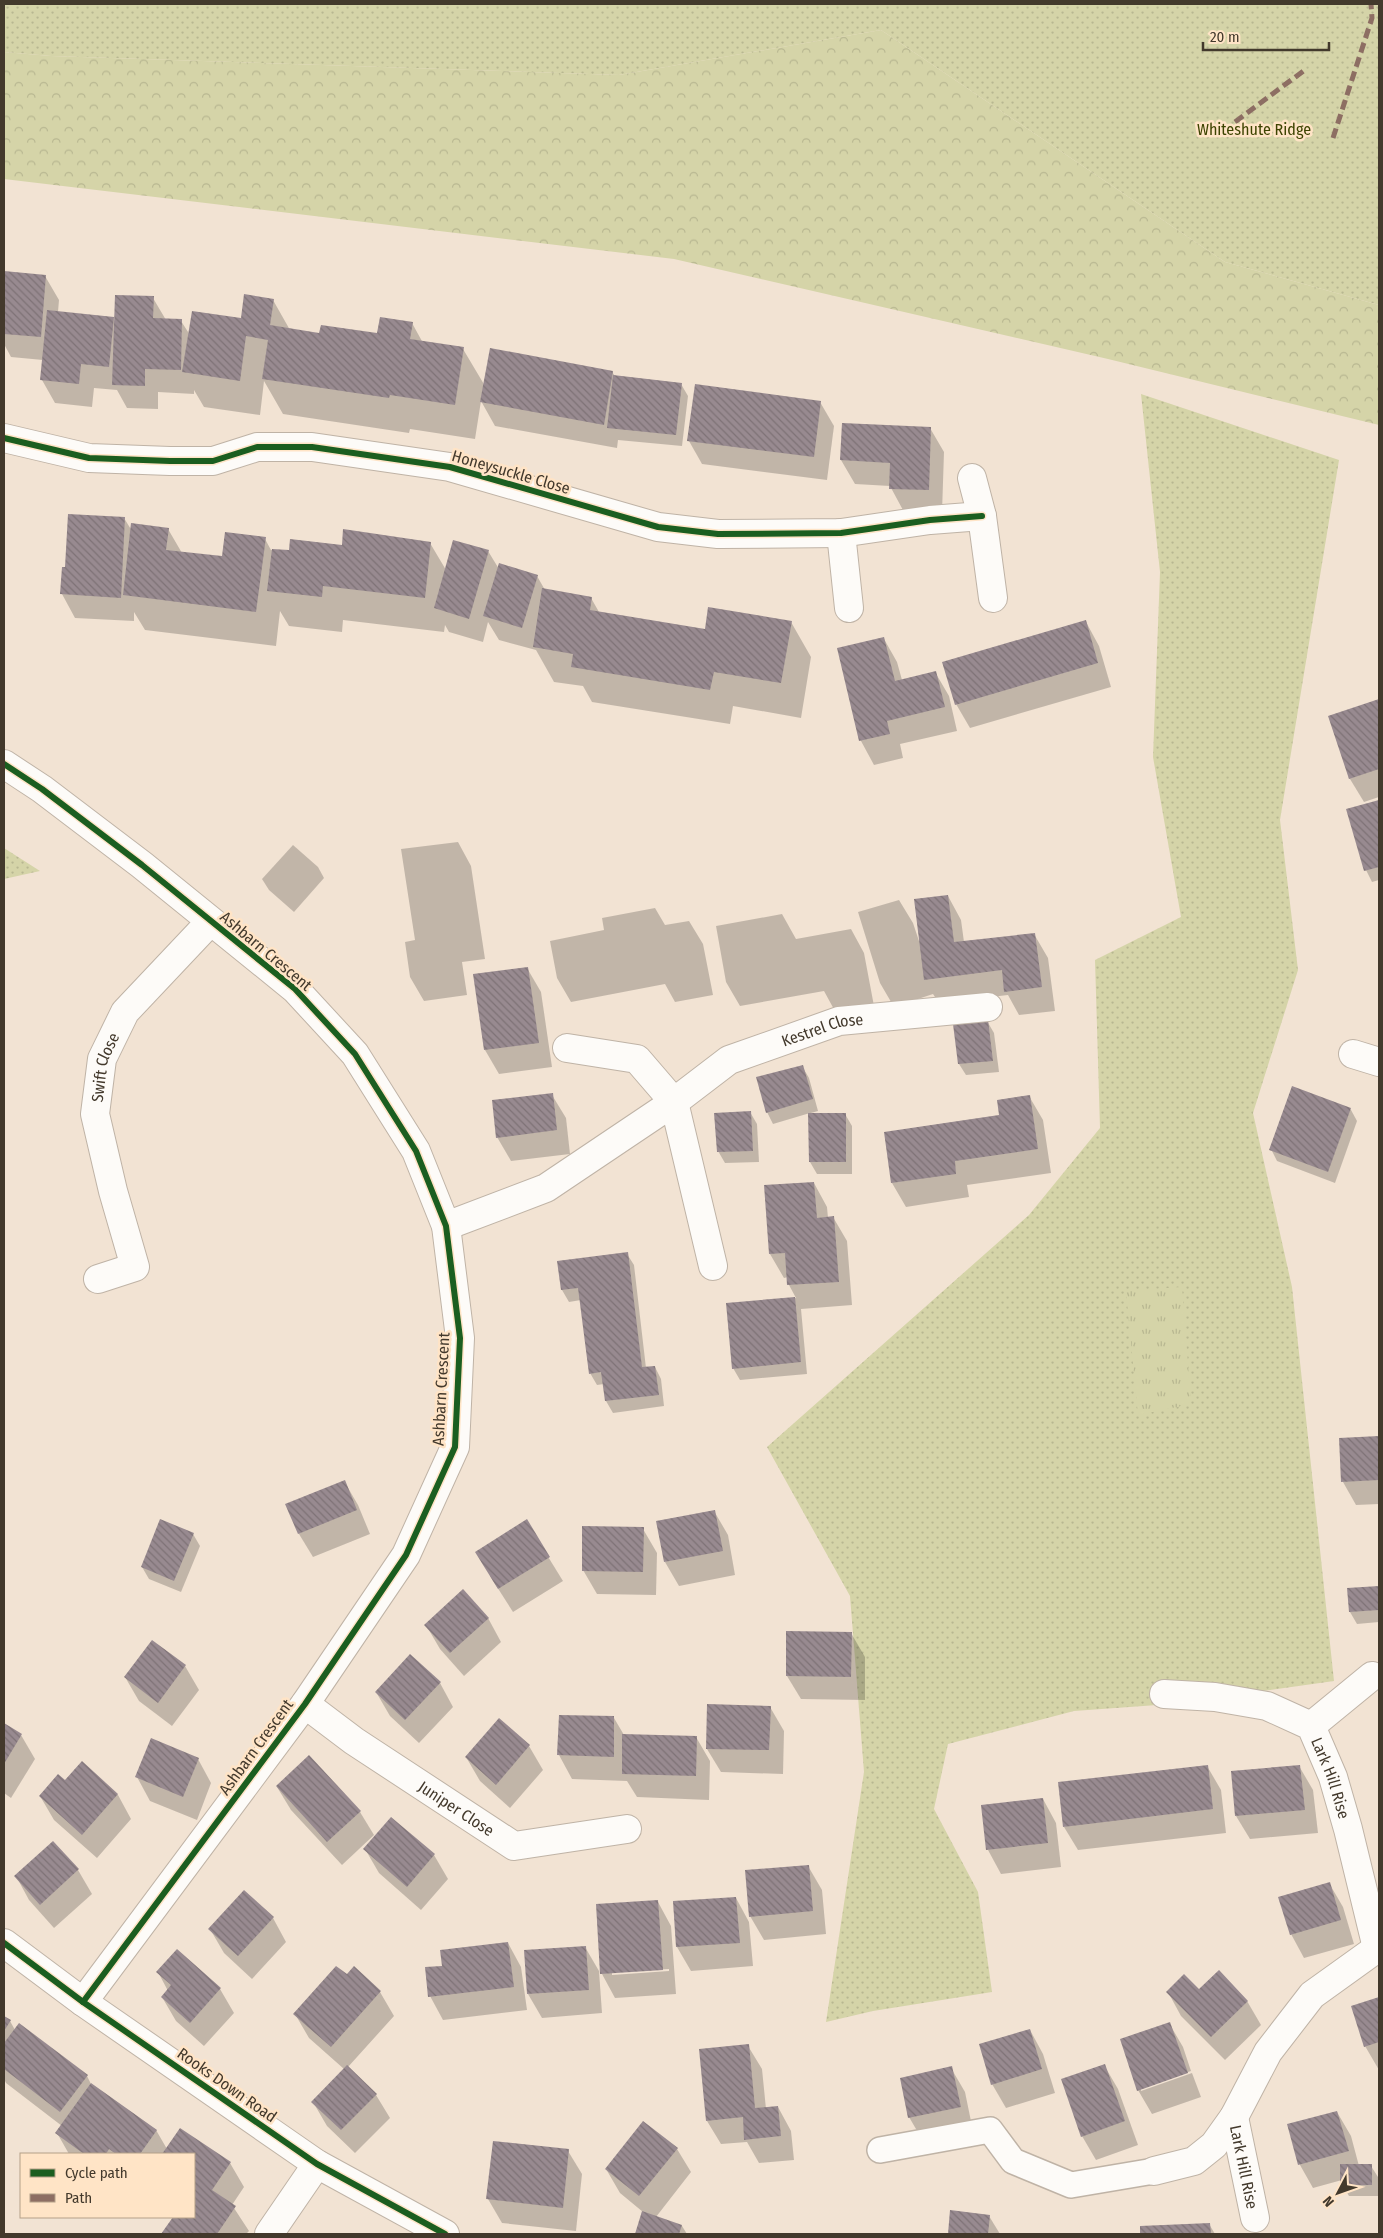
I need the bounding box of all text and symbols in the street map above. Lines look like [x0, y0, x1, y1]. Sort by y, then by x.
scale bar [1203, 20, 1329, 52]
text: 20 m [1210, 28, 1240, 46]
park label: Whiteshute Ridge [1197, 120, 1311, 139]
street label: Honeysuckle Close [450, 446, 572, 498]
street label: Ashbarn Crescent [216, 907, 316, 995]
street label: Kestrel Close [779, 1009, 864, 1050]
street label: Swift Close [87, 1029, 123, 1103]
street label: Ashbarn Crescent [429, 1331, 453, 1446]
street label: Ashbarn Crescent [215, 1695, 298, 1799]
street label: Lark Hill Rise [1308, 1734, 1354, 1821]
street label: Juniper Close [415, 1777, 498, 1840]
street label: Rooks Down Road [174, 2044, 280, 2126]
street label: Lark Hill Rise [1226, 2123, 1262, 2211]
legend [20, 2153, 195, 2218]
text: Cycle path [65, 2164, 128, 2182]
north arrow [1313, 2168, 1363, 2218]
text: Path [65, 2189, 92, 2207]
text: N [1319, 2192, 1338, 2210]

